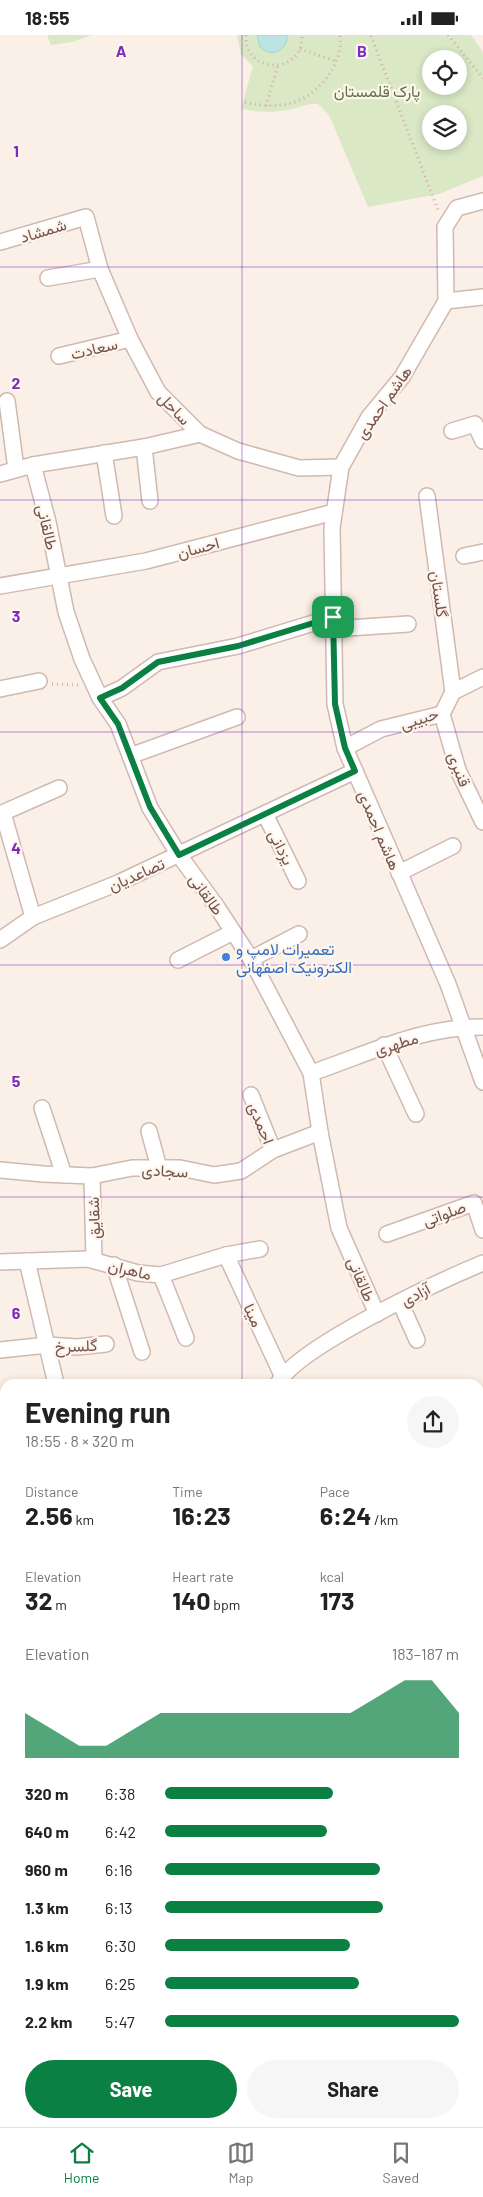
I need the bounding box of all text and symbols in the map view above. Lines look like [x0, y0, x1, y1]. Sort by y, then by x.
text: 18:55 [25, 6, 69, 29]
text: A [116, 41, 127, 60]
text: B [357, 41, 367, 60]
map controls [422, 50, 467, 150]
button: locate [422, 50, 467, 95]
park label: پارک قلمستان [334, 81, 420, 103]
button: layers [422, 105, 467, 150]
text: 1 [13, 141, 19, 160]
street label: شمشاد [18, 214, 68, 246]
street label: سعادت [69, 333, 119, 363]
street label: هاشم احمدی [351, 362, 417, 443]
text: 2 [12, 373, 21, 392]
street label: ساحل [153, 388, 195, 430]
street label: طالقانی [32, 502, 62, 552]
street label: احسان [175, 532, 221, 563]
street label: گلستان [426, 569, 453, 619]
pin [312, 596, 354, 638]
icon: arrive [319, 603, 347, 631]
text: 3 [12, 606, 20, 625]
street label: حبیبی [397, 703, 442, 735]
street label: قنبری [443, 749, 475, 790]
street label: هاشم احمدی [353, 787, 405, 873]
street label: یزدانی [263, 826, 299, 869]
text: 4 [11, 838, 21, 857]
street label: تصاعدیان [105, 853, 168, 896]
street label: طالقانی [184, 870, 228, 919]
place label: تعمیرات لامپ و الکترونیک اصفهانی [236, 939, 352, 978]
marker: تعمیرات لامپ و الکترونیک اصفهانی [220, 951, 232, 963]
street label: مطهری [372, 1027, 421, 1061]
text: 5 [12, 1071, 21, 1090]
street label: احمدی [243, 1099, 279, 1147]
street label: سجادی [141, 1159, 189, 1183]
street label: صلواتی [420, 1196, 469, 1231]
street label: شقایق [83, 1197, 105, 1239]
street label: طالقانی [342, 1254, 380, 1305]
street label: ماهران [106, 1255, 153, 1285]
street label: آزادی [397, 1278, 435, 1311]
street label: مینا [239, 1300, 268, 1330]
text: 6 [12, 1303, 21, 1322]
street label: گلسرخ [54, 1335, 98, 1358]
text: Evening run [25, 1395, 171, 1429]
button: share [407, 1396, 459, 1448]
text: 18:55 · 8 × 320 m [25, 1431, 134, 1450]
text: Distance [25, 1483, 78, 1500]
text: Time [172, 1483, 203, 1500]
text: Pace [320, 1483, 350, 1500]
text: 2.56 [25, 1500, 73, 1530]
text: 16:23 [172, 1500, 231, 1530]
text: 6:24 [320, 1500, 371, 1530]
text: km [73, 1511, 94, 1528]
text: /km [371, 1511, 398, 1528]
text: Elevation [25, 1568, 81, 1585]
text: Heart rate [172, 1568, 234, 1585]
text: kcal [320, 1568, 344, 1585]
text: 32 [25, 1585, 53, 1615]
text: 140 [172, 1585, 211, 1615]
text: 173 [320, 1585, 354, 1615]
text: m [53, 1596, 67, 1613]
text: bpm [211, 1596, 240, 1613]
text: Elevation [25, 1644, 89, 1663]
text: 183–187 m [392, 1644, 459, 1663]
text: 320 m [25, 1784, 68, 1803]
text: 6:38 [105, 1784, 135, 1803]
text: 640 m [25, 1822, 69, 1841]
text: 6:42 [105, 1822, 136, 1841]
text: 960 m [25, 1860, 68, 1879]
text: 6:16 [105, 1860, 133, 1879]
text: 1.3 km [25, 1898, 69, 1917]
text: 6:13 [105, 1898, 133, 1917]
text: 1.6 km [25, 1936, 69, 1955]
text: 6:30 [105, 1936, 136, 1955]
text: 1.9 km [25, 1974, 69, 1993]
text: 6:25 [105, 1974, 135, 1993]
text: 2.2 km [25, 2012, 72, 2031]
text: 5:47 [105, 2012, 135, 2031]
button: Save [25, 2060, 237, 2118]
button: Share [247, 2060, 459, 2118]
tab: Home [64, 2139, 99, 2186]
tab: Map [227, 2139, 255, 2186]
tab: Saved [382, 2139, 419, 2186]

